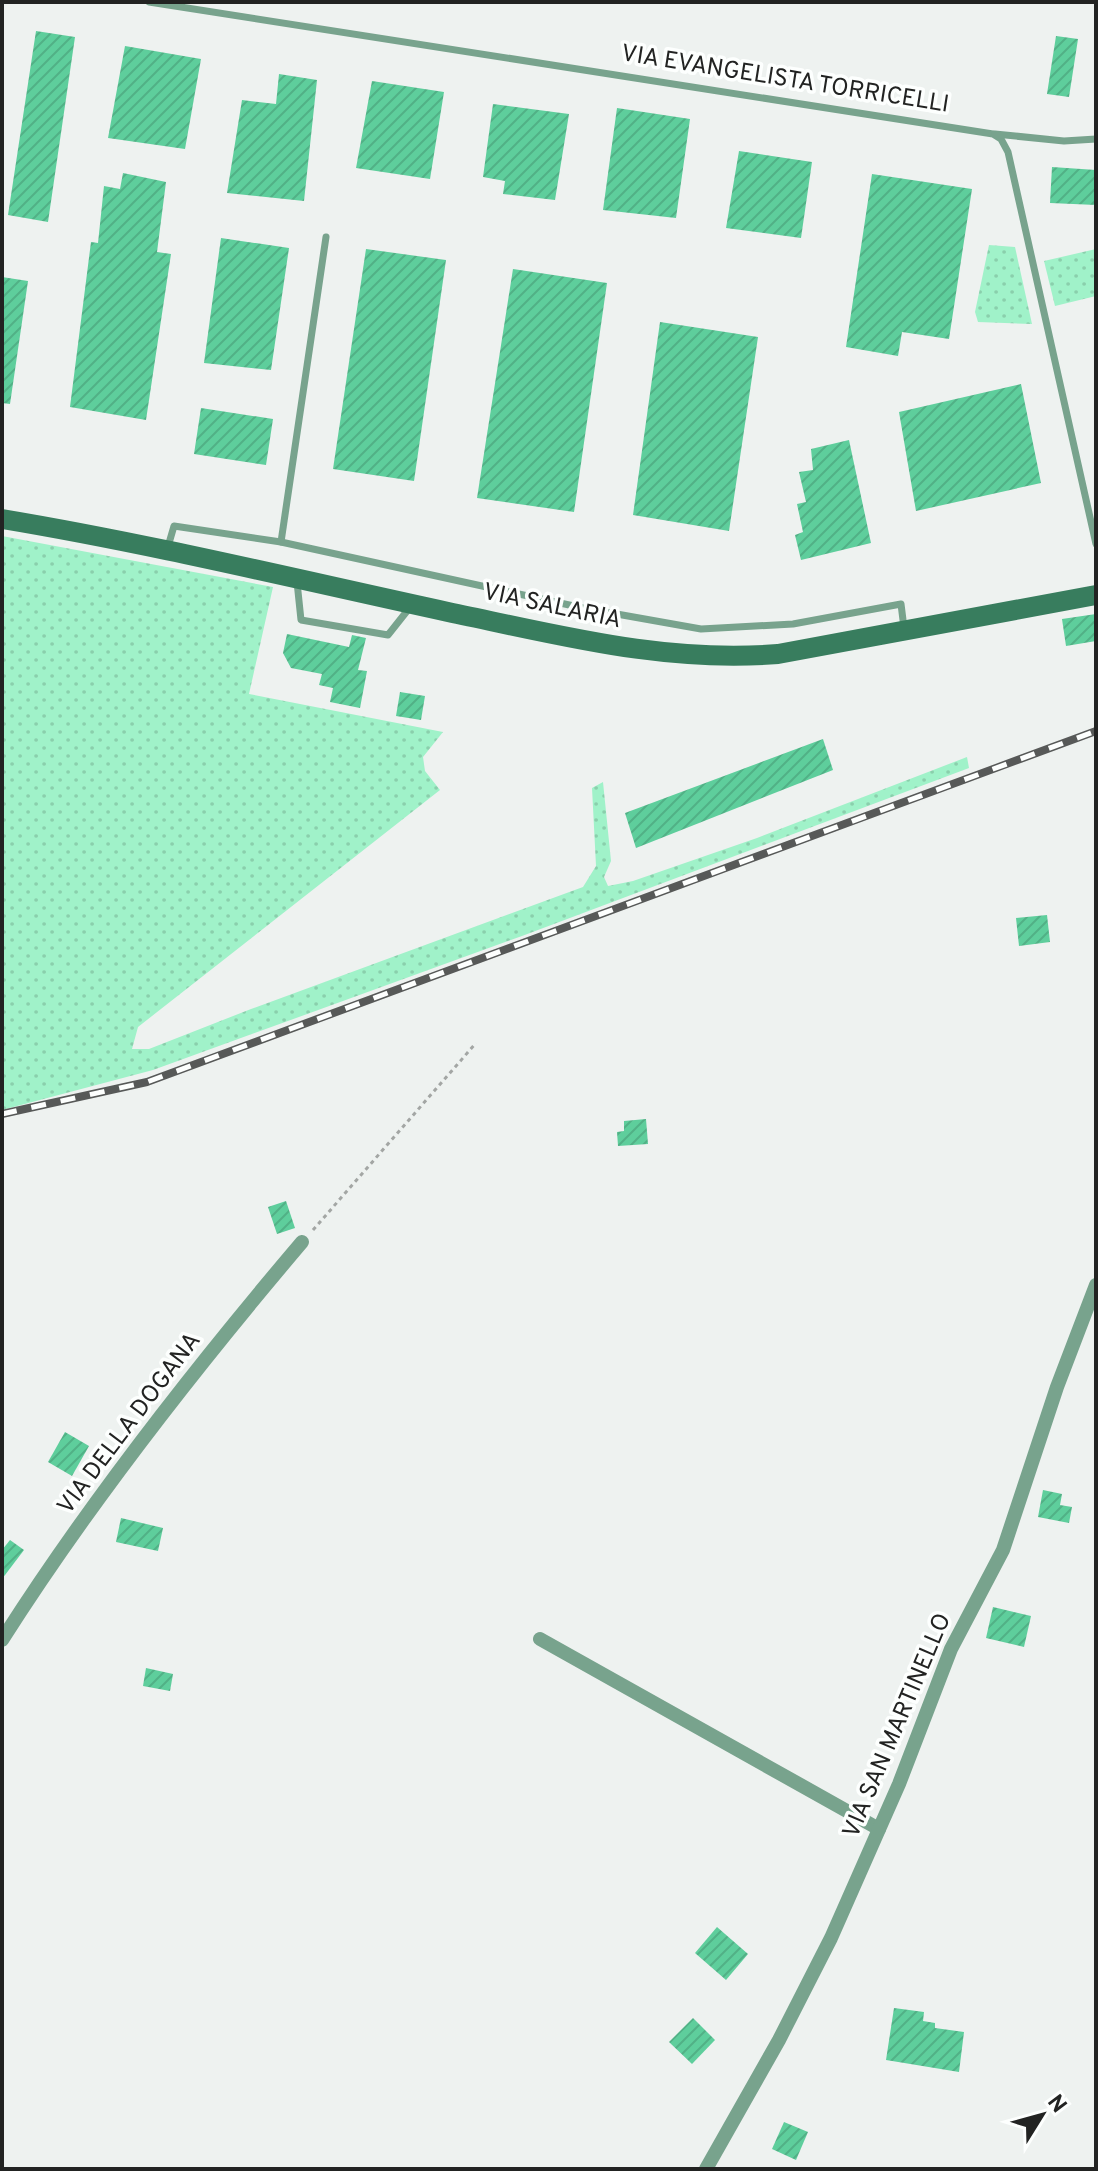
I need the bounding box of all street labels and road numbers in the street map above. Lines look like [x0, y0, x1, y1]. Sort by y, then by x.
street label: VIA EVANGELISTA TORRICELLI [619, 39, 951, 121]
street label: VIA SALARIA [480, 578, 624, 636]
street label: VIA DELLA DOGANA [52, 1327, 208, 1521]
street label: VIA SAN MARTINELLO [837, 1609, 959, 1843]

